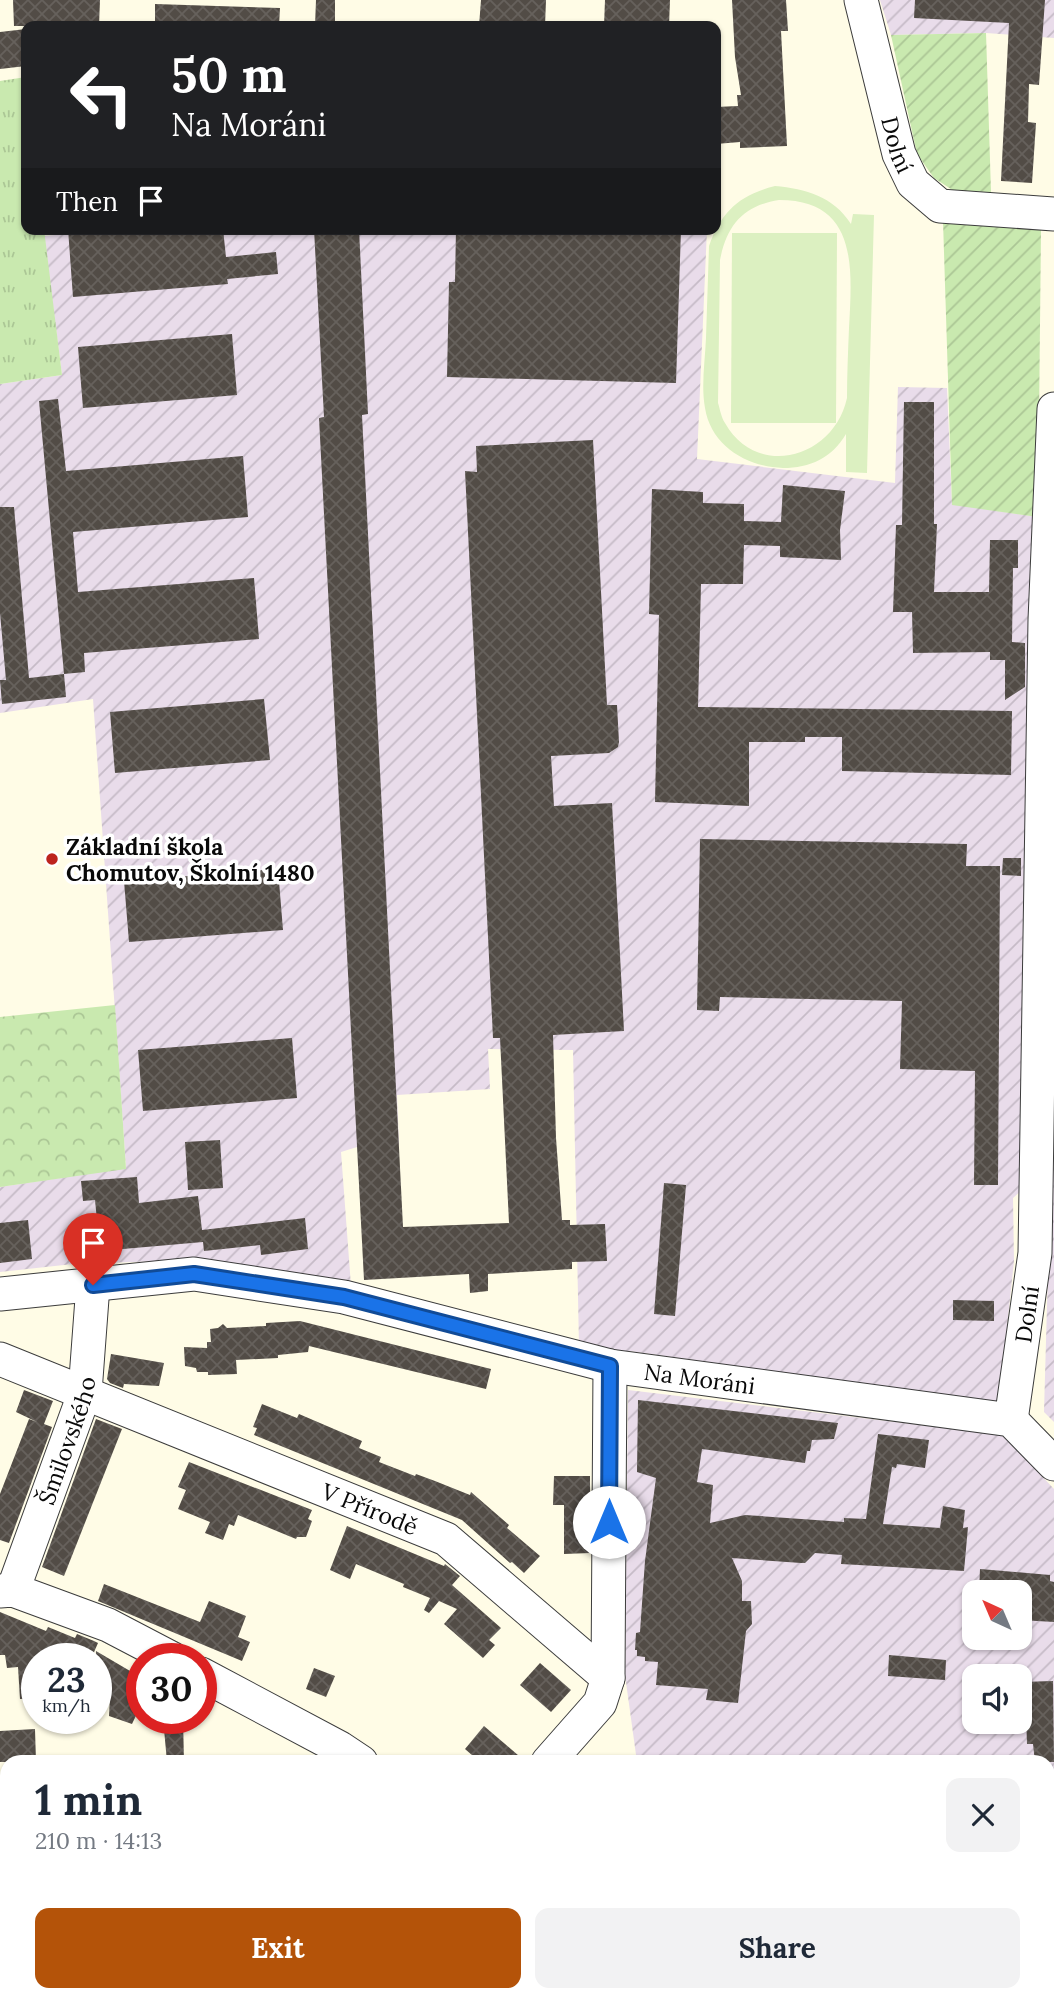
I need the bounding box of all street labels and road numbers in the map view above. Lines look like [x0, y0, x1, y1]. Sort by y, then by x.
street label: Dolní [876, 113, 920, 177]
street label: Dolní [1008, 1284, 1045, 1345]
street label: Na Moráni [642, 1356, 757, 1400]
street label: Šmilovského [31, 1376, 101, 1508]
street label: V Přírodě [317, 1476, 422, 1541]

